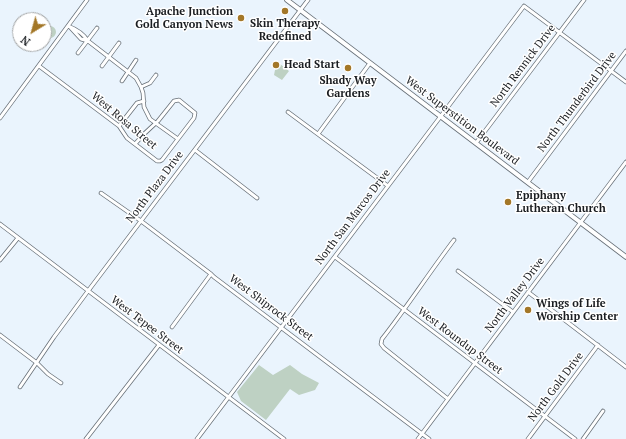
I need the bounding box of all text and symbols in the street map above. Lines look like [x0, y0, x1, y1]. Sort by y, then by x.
place label: Apache Junction Gold Canyon News [135, 5, 233, 31]
marker: Skin Therapy Redefined [280, 6, 290, 16]
north arrow [12, 12, 52, 52]
marker: Apache Junction Gold Canyon News [236, 13, 246, 23]
place label: Skin Therapy Redefined [250, 17, 320, 43]
street label: North Rennick Drive [488, 22, 558, 110]
text: N [18, 33, 33, 49]
street label: North Thunderbird Drive [535, 49, 619, 155]
place label: Head Start [284, 58, 340, 72]
marker: Head Start [271, 60, 281, 70]
marker: Shady Way Gardens [343, 63, 353, 73]
place label: Shady Way Gardens [319, 74, 377, 100]
street label: West Superstition Boulevard [403, 74, 521, 168]
street label: West Rosa Street [88, 90, 160, 152]
street label: North Plaza Drive [124, 148, 186, 226]
street label: North San Marcos Drive [313, 167, 393, 267]
place label: Epiphany Lutheran Church [516, 189, 606, 215]
marker: Epiphany Lutheran Church [503, 197, 513, 207]
street label: North Valley Drive [483, 255, 547, 335]
street label: West Shiprock Street [226, 272, 316, 344]
street label: West Tepee Street [108, 293, 186, 357]
place label: Wings of Life Worship Center [536, 297, 618, 323]
street label: West Roundup Street [415, 305, 505, 377]
marker: Wings of Life Worship Center [523, 305, 533, 315]
street label: North Gold Drive [526, 350, 586, 424]

